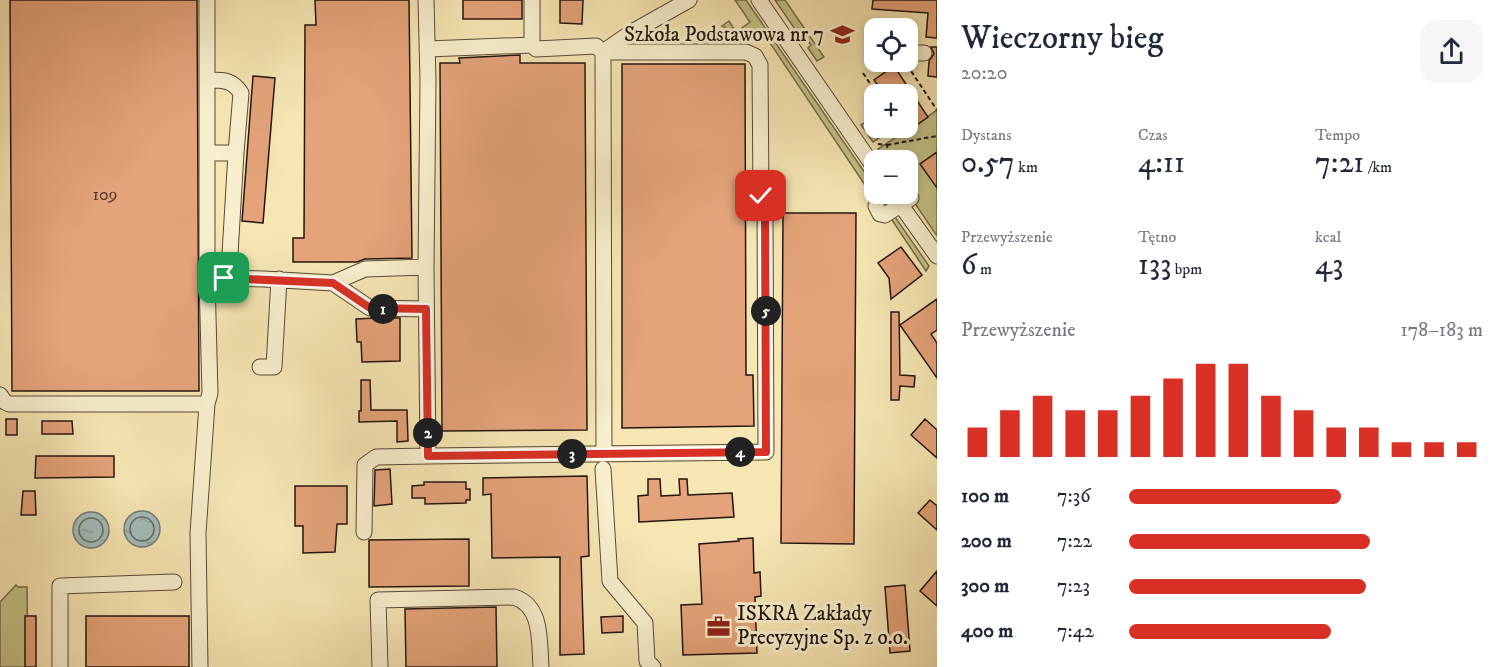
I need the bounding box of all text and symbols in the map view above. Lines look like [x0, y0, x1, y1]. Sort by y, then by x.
map controls [864, 18, 918, 204]
button: locate [864, 18, 918, 72]
text: Wieczorny bieg [961, 18, 1164, 59]
button: share [1420, 20, 1483, 83]
place label: Szkoła Podstawowa nr 7 [624, 22, 824, 48]
school or university icon: Szkoła Podstawowa nr 7 [829, 22, 855, 48]
text: 20:20 [961, 61, 1007, 86]
button: + [864, 84, 918, 138]
text: Dystans [961, 125, 1011, 145]
text: Czas [1138, 125, 1168, 145]
text: Tempo [1315, 125, 1360, 145]
text: 0.57 [961, 145, 1015, 182]
text: 4:11 [1138, 145, 1185, 182]
text: 7:21 [1315, 145, 1364, 182]
button: − [864, 150, 918, 204]
text: km [1015, 157, 1038, 177]
text: /km [1364, 157, 1392, 177]
pin [735, 170, 786, 221]
icon: check [744, 179, 777, 212]
house number: 109 [92, 184, 118, 206]
text: Przewyższenie [961, 227, 1053, 247]
text: Tętno [1138, 227, 1176, 247]
text: kcal [1315, 227, 1341, 247]
text: 6 [961, 247, 977, 284]
text: 133 [1138, 247, 1171, 284]
text: 43 [1315, 247, 1343, 284]
pin [198, 252, 249, 303]
text: m [977, 259, 992, 279]
text: bpm [1171, 259, 1202, 279]
icon: arrive [207, 261, 240, 294]
pin: 1 [368, 294, 398, 324]
pin: 5 [751, 296, 781, 326]
text: 1 [380, 299, 386, 319]
text: 5 [762, 301, 770, 321]
text: Przewyższenie [961, 318, 1075, 343]
text: 178–183 m [1400, 318, 1483, 343]
pin: 2 [413, 418, 443, 448]
text: 2 [424, 423, 432, 443]
pin: 4 [725, 437, 755, 467]
pin: 3 [557, 439, 587, 469]
text: 4 [735, 442, 745, 462]
text: 3 [569, 444, 575, 464]
text: 100 m [961, 484, 1009, 509]
text: 7:36 [1057, 484, 1091, 509]
text: 200 m [961, 529, 1012, 554]
text: 7:22 [1057, 529, 1092, 554]
text: 300 m [961, 574, 1009, 599]
text: 7:23 [1057, 574, 1090, 599]
place label: ISKRA Zakłady Precyzyjne Sp. z o.o. [737, 601, 908, 651]
office icon: ISKRA Zakłady Precyzyjne Sp. z o.o. [706, 613, 732, 639]
text: 400 m [961, 619, 1013, 644]
text: 7:42 [1057, 619, 1094, 644]

